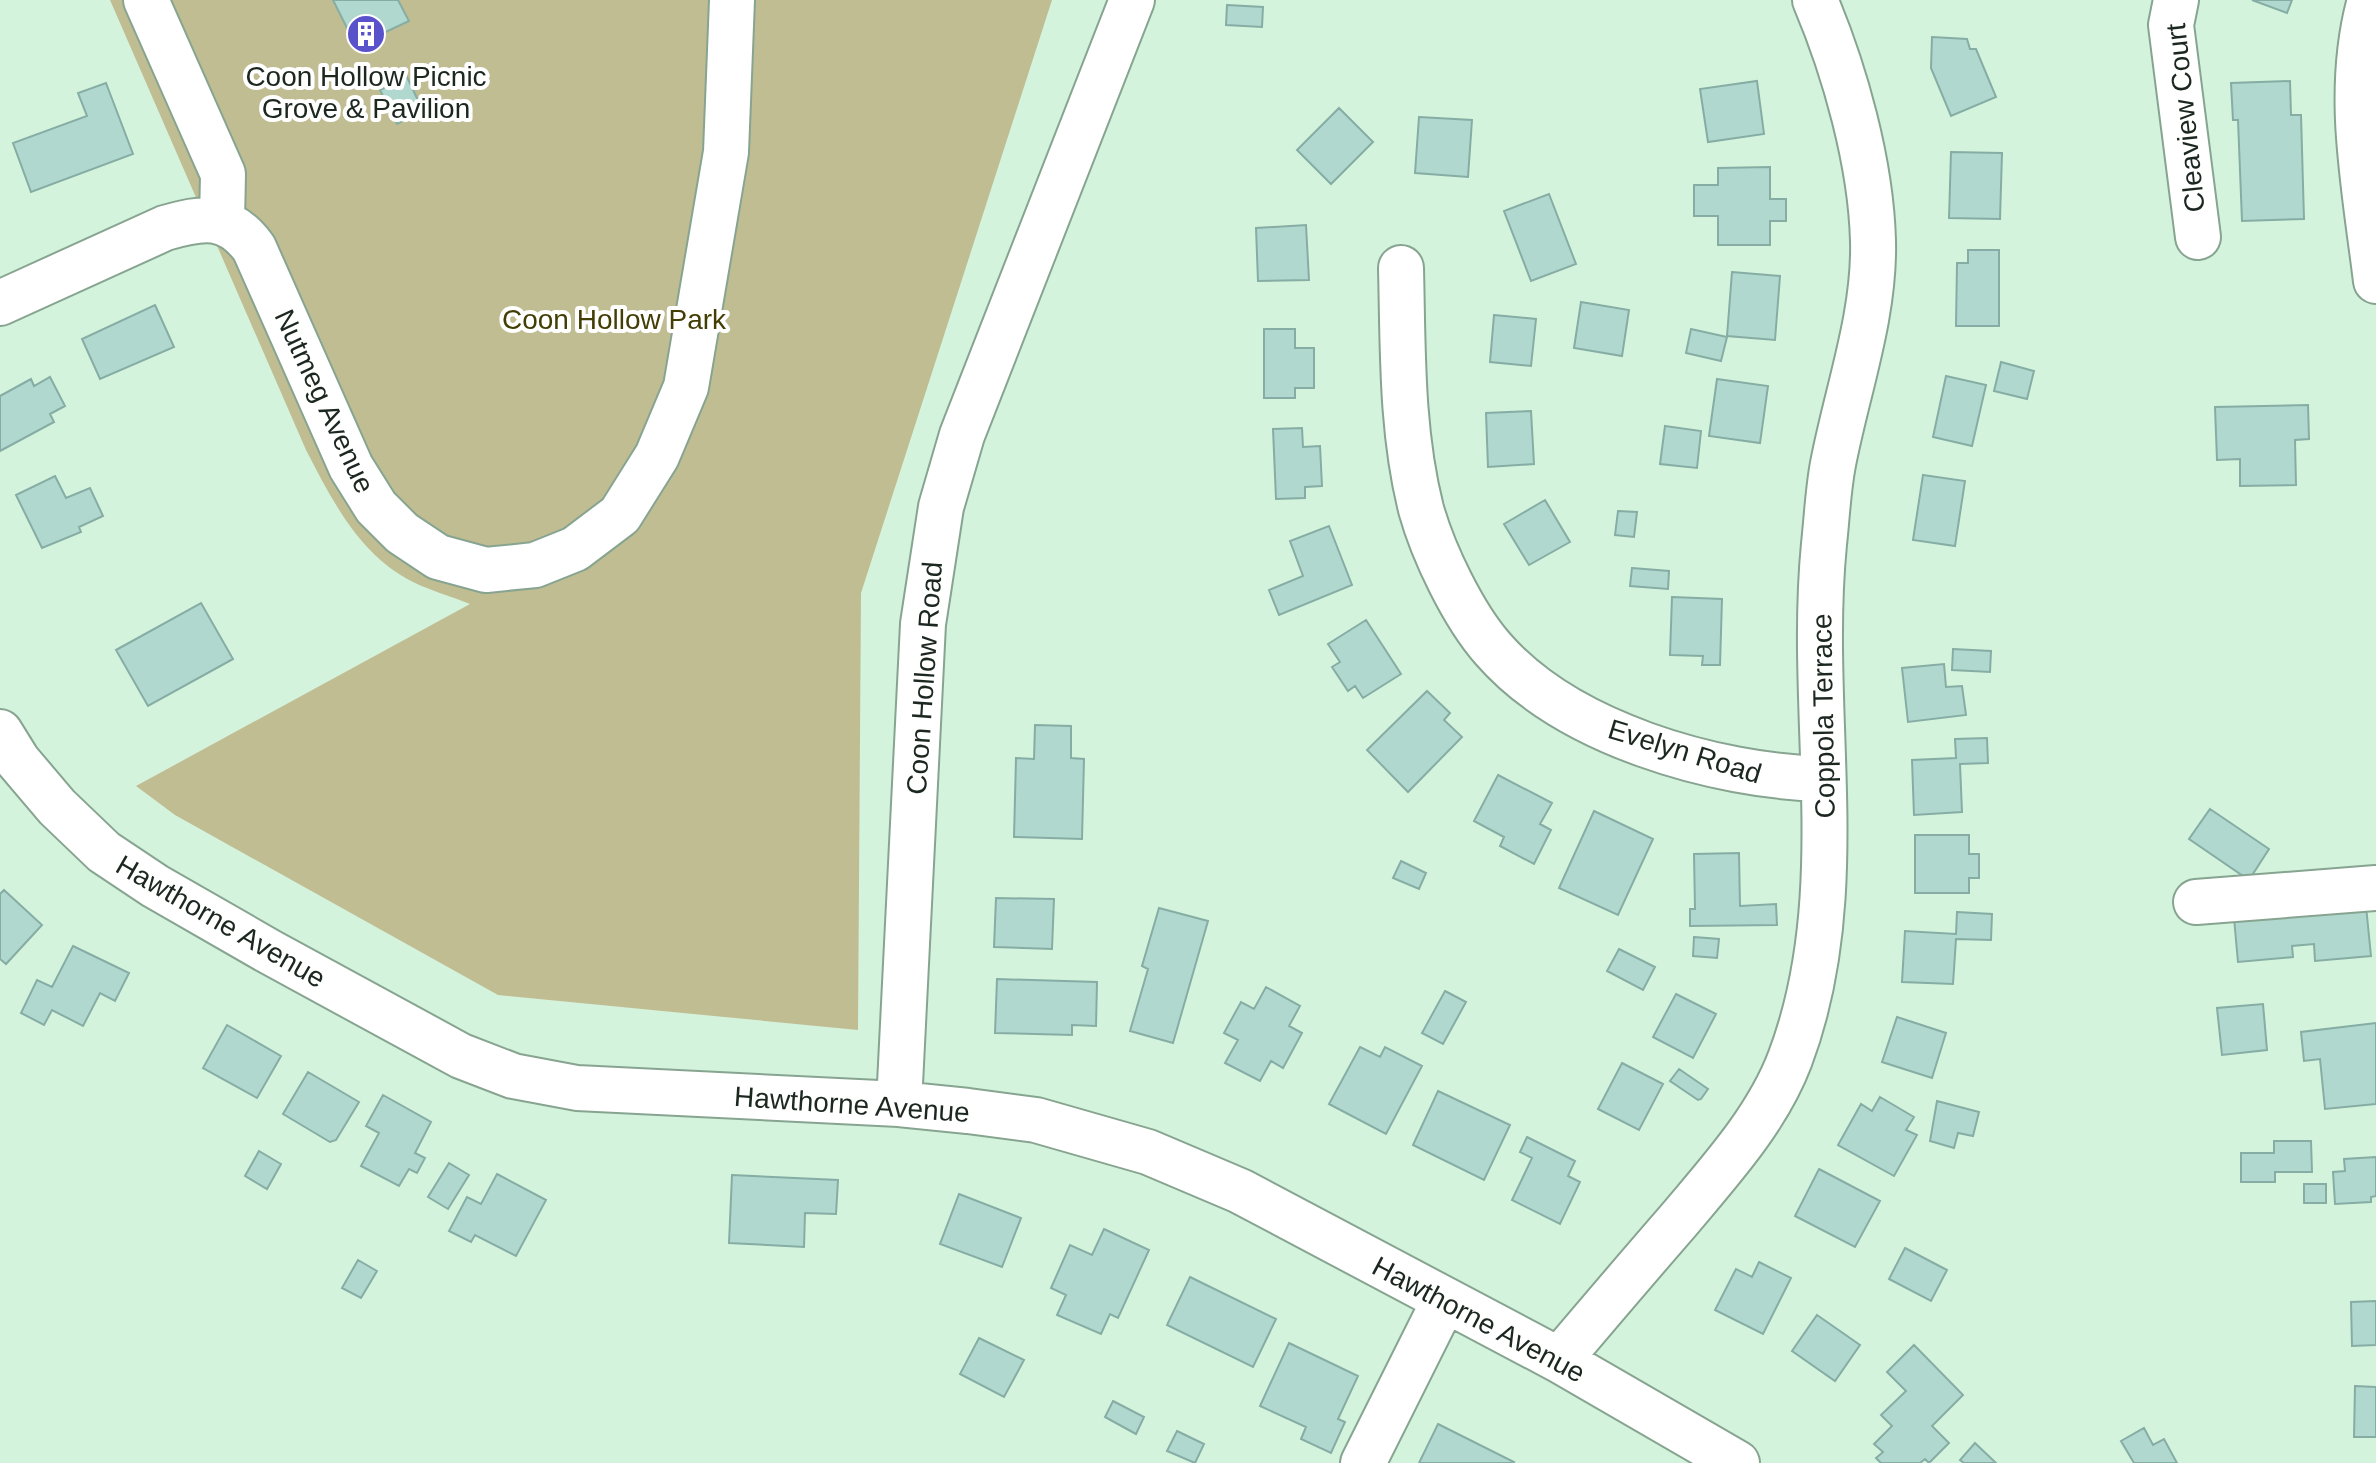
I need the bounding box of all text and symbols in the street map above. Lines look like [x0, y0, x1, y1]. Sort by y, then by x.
building icon: Coon Hollow Picnic Grove & Pavilion [345, 13, 387, 55]
street label: Cleaview Court [2160, 22, 2211, 214]
place label: Coon Hollow Picnic Grove & Pavilion [245, 61, 487, 124]
park label: Coon Hollow Park [502, 304, 727, 335]
street label: Nutmeg Avenue [269, 305, 381, 498]
street label: Coon Hollow Road [901, 561, 948, 796]
street label: Coppola Terrace [1806, 613, 1841, 819]
street label: Evelyn Road [1604, 713, 1765, 790]
street label: Hawthorne Avenue [111, 849, 331, 994]
street label: Hawthorne Avenue [733, 1081, 971, 1128]
street label: Hawthorne Avenue [1367, 1250, 1590, 1389]

